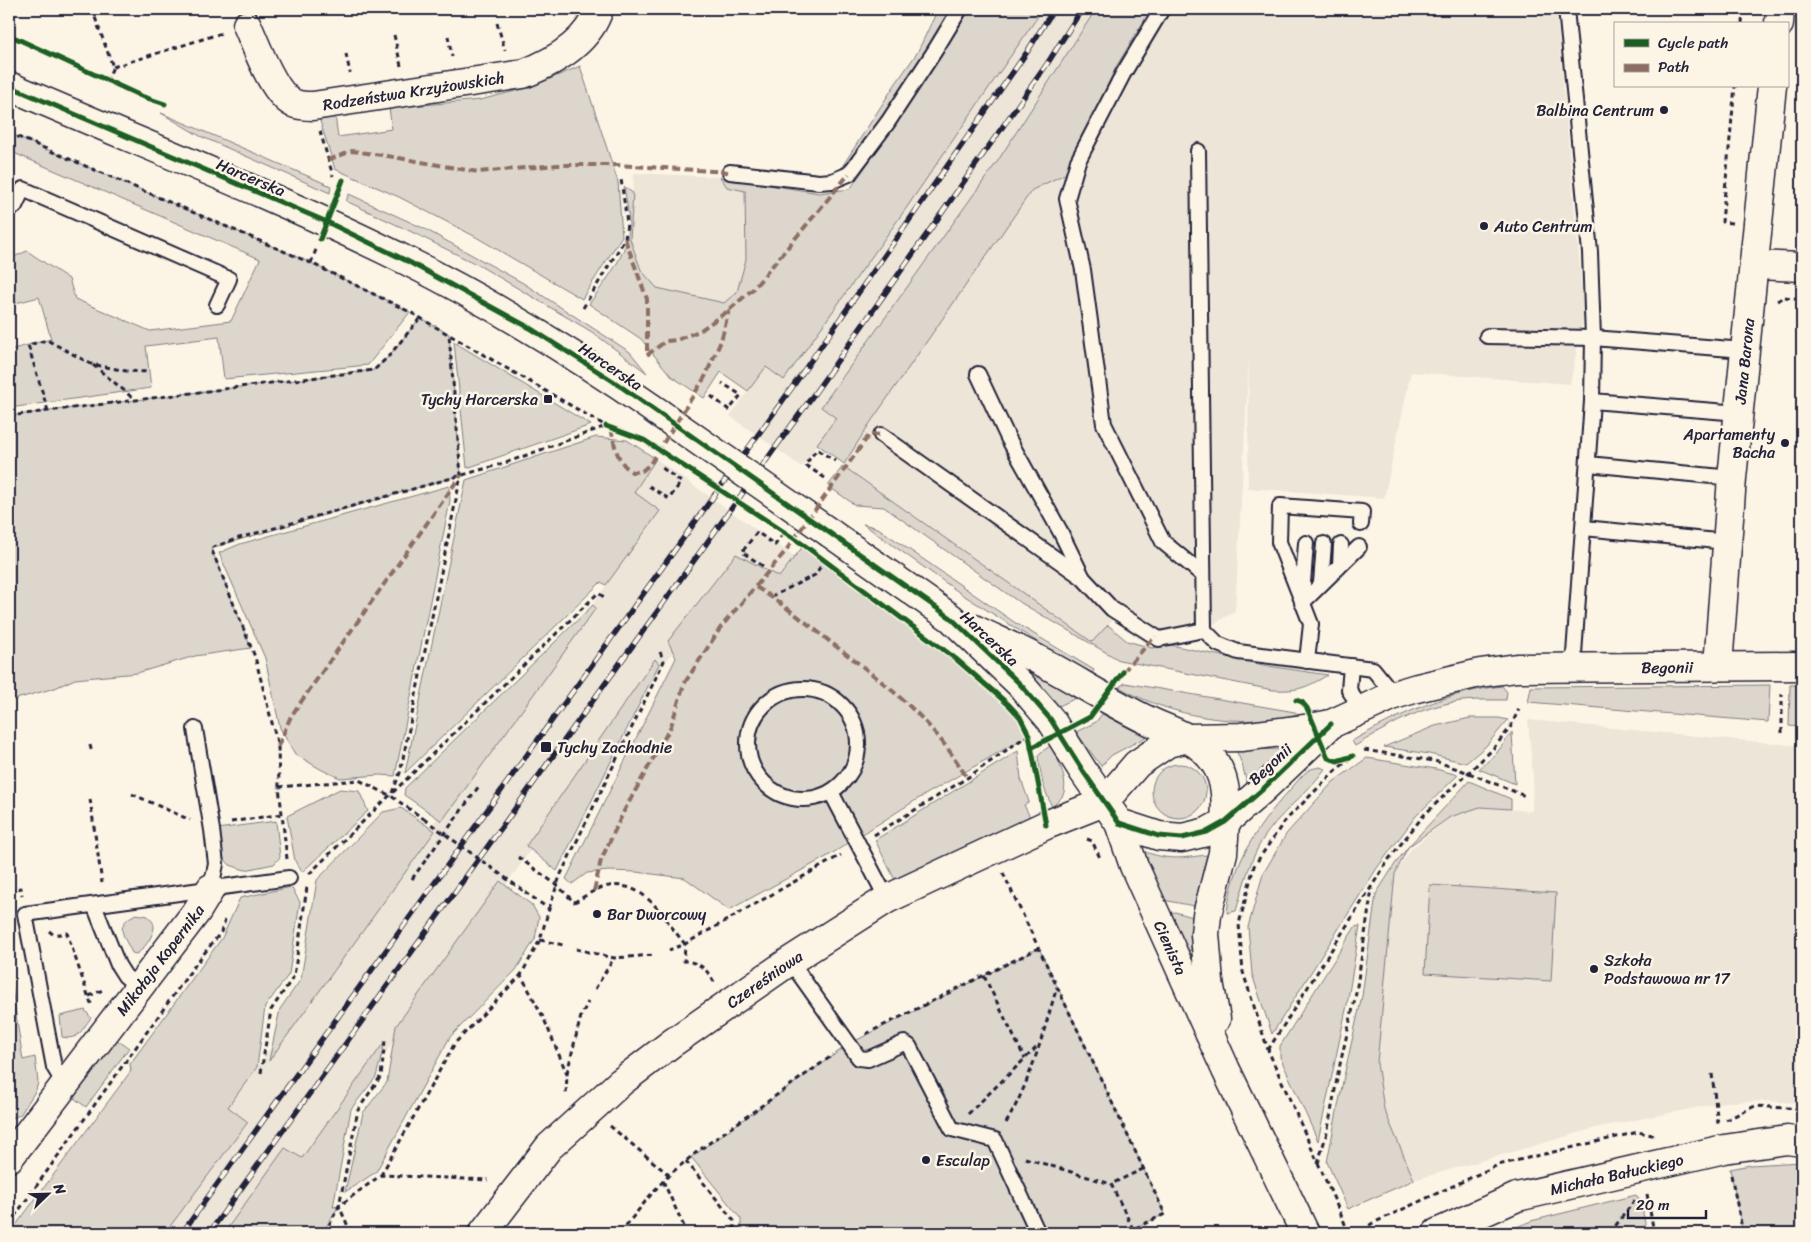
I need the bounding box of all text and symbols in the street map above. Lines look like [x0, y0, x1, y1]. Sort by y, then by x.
legend [1614, 22, 1788, 88]
text: Cycle path [1658, 30, 1729, 56]
text: Path [1658, 54, 1689, 80]
street label: Rodzeństwa Krzyżowskich [321, 63, 506, 119]
place label: Balbina Centrum [1536, 96, 1654, 125]
marker: Balbina Centrum [1658, 104, 1670, 116]
street label: Harcerska [212, 150, 290, 205]
place label: Auto Centrum [1493, 212, 1593, 241]
marker: Auto Centrum [1478, 220, 1490, 232]
street label: Jana Barona [1726, 316, 1763, 407]
street label: Harcerska [573, 334, 649, 399]
place label: Tychy Harcerska [421, 385, 538, 414]
marker: Tychy Harcerska [542, 393, 554, 405]
place label: Apartamenty Bacha [1683, 420, 1776, 467]
marker: Apartamenty Bacha [1779, 437, 1791, 449]
street label: Harcerska [953, 603, 1026, 674]
street label: Begonii [1641, 653, 1694, 682]
place label: Tychy Zachodnie [557, 733, 672, 762]
street label: Begonii [1241, 736, 1300, 793]
marker: Tychy Zachodnie [539, 740, 553, 754]
street label: Mikołaja Kopernika [108, 898, 213, 1022]
place label: Bar Dworcowy [607, 900, 707, 929]
marker: Bar Dworcowy [591, 908, 603, 920]
street label: Cienista [1145, 916, 1195, 980]
street label: Czereśniowa [720, 942, 810, 1016]
place label: Szkoła Podstawowa nr 17 [1604, 946, 1731, 993]
marker: Szkoła Podstawowa nr 17 [1588, 963, 1600, 975]
street label: Michała Bałuckiego [1547, 1145, 1687, 1204]
place label: Esculap [936, 1146, 990, 1175]
marker: Esculap [920, 1154, 932, 1166]
north arrow [22, 1170, 72, 1220]
text: N [46, 1179, 73, 1199]
scale bar [1628, 1187, 1706, 1219]
text: 20 m [1636, 1192, 1670, 1218]

